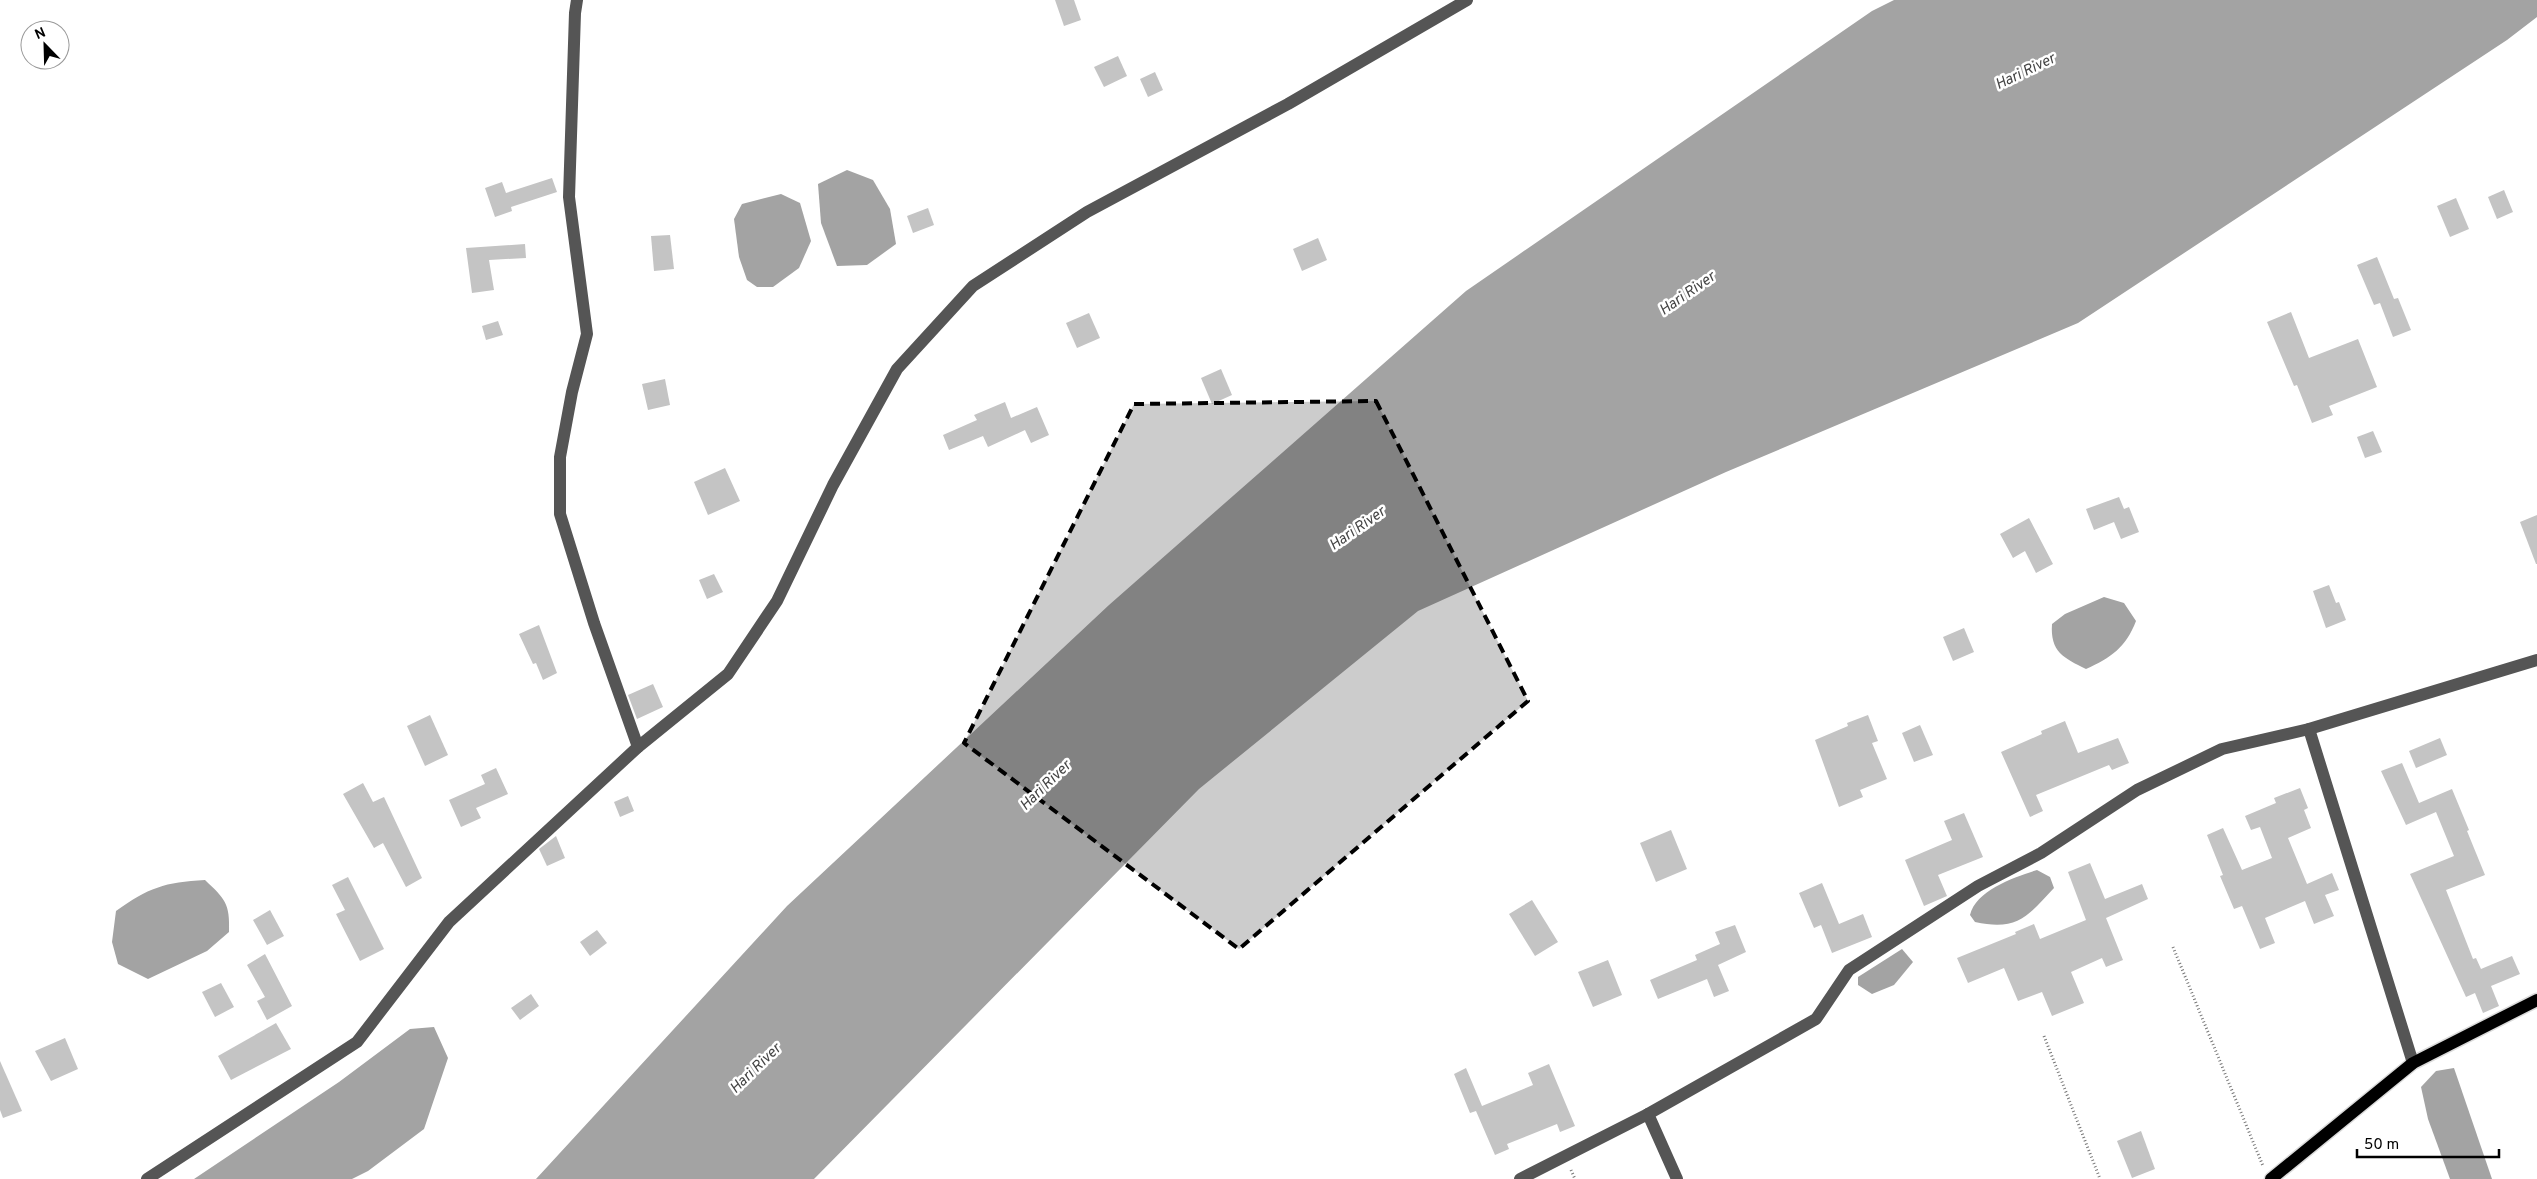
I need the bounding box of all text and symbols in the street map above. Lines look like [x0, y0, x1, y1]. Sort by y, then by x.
north arrow [20, 20, 70, 70]
text: N [33, 25, 48, 44]
water label: Hari River [1993, 49, 2060, 95]
water label: Hari River [1656, 267, 1721, 320]
water label: Hari River [1326, 502, 1391, 555]
water label: Hari River [1016, 756, 1077, 815]
water label: Hari River [726, 1039, 787, 1098]
scale bar [2357, 1126, 2500, 1158]
text: 50 m [2364, 1136, 2399, 1155]

